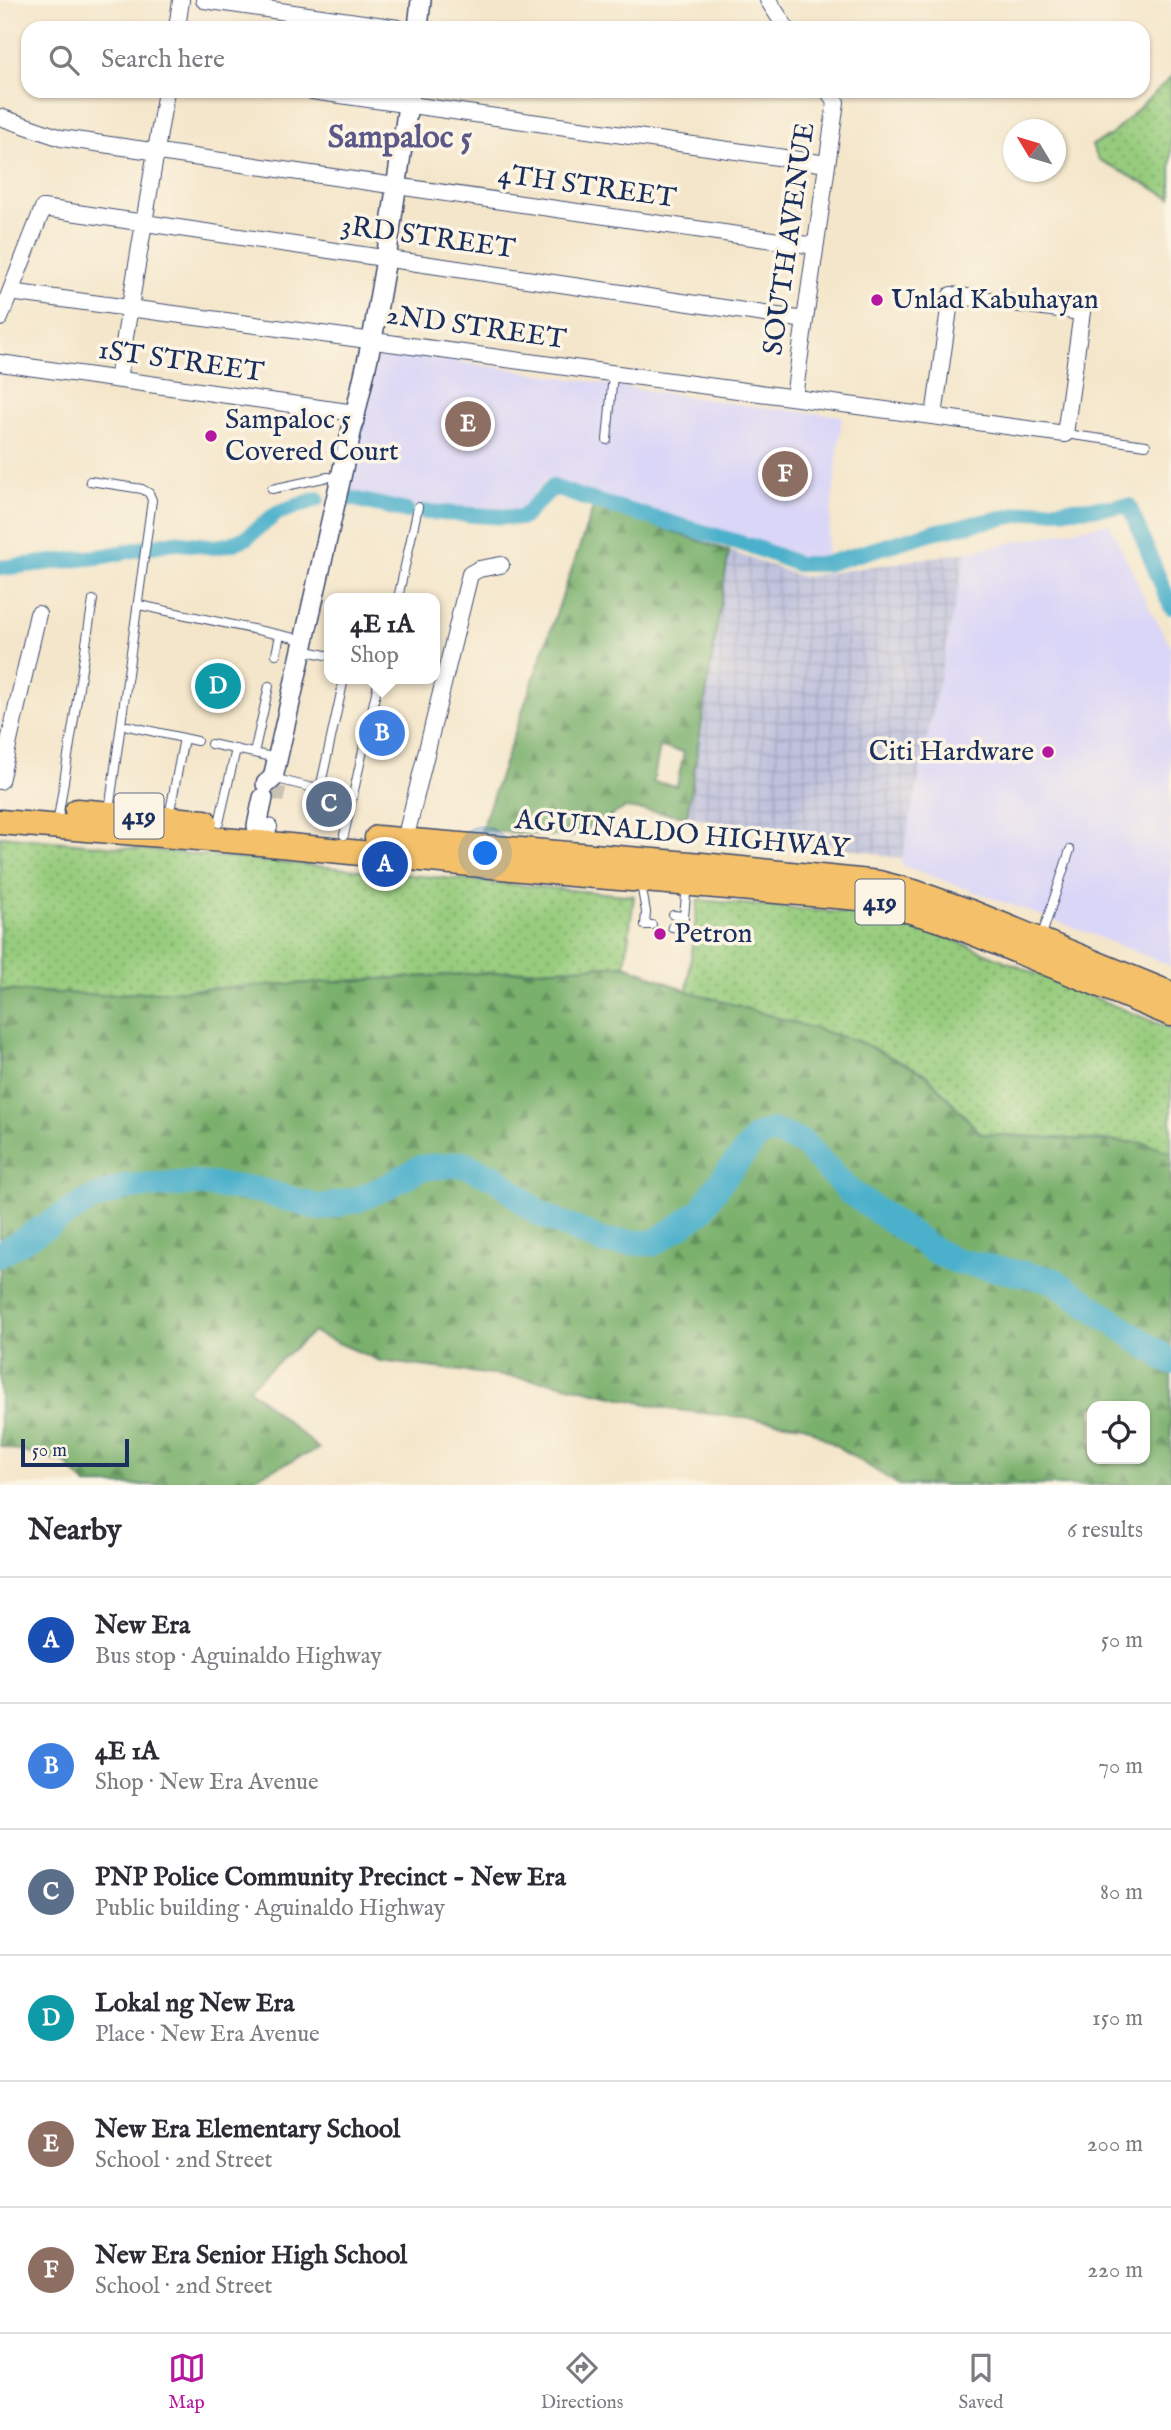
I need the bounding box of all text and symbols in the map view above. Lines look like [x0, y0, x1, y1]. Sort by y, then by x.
search box [21, 21, 1150, 98]
icon: search [45, 41, 83, 79]
text: Search here [101, 43, 225, 76]
district label: Sampaloc 5 [328, 118, 473, 159]
north arrow [1003, 119, 1066, 182]
street label: SOUTH AVENUE [756, 120, 824, 358]
street label: 4TH STREET [496, 157, 679, 217]
street label: 3RD STREET [339, 208, 518, 268]
place label: Unlad Kabuhayan [891, 283, 1099, 318]
marker: Unlad Kabuhayan [869, 292, 885, 308]
street label: 2ND STREET [384, 298, 569, 358]
street label: 1ST STREET [96, 333, 266, 391]
pin: E [445, 398, 491, 450]
place label: Sampaloc 5 Covered Court [225, 403, 399, 470]
marker: Sampaloc 5 Covered Court [203, 428, 219, 444]
pin: F [762, 448, 808, 500]
popup [324, 593, 440, 684]
text: 4E 1A [350, 608, 414, 641]
text: Shop [350, 641, 399, 670]
pin: D [195, 660, 241, 712]
pin: B [359, 707, 405, 759]
place label: Citi Hardware [869, 735, 1034, 770]
marker: Citi Hardware [1040, 744, 1056, 760]
pin: C [306, 778, 352, 830]
road number: 419 [114, 794, 164, 838]
street label: AGUINALDO HIGHWAY [512, 803, 853, 867]
your location [468, 836, 502, 870]
pin: A [362, 838, 408, 890]
road number: 419 [856, 880, 904, 925]
place label: Petron [674, 917, 753, 952]
marker: Petron [652, 926, 668, 942]
map controls [1087, 1401, 1150, 1464]
button: locate [1087, 1401, 1150, 1464]
scale bar [21, 1436, 130, 1468]
text: 50 m [32, 1439, 67, 1463]
text: Nearby [28, 1512, 121, 1550]
text: 6 results [1067, 1516, 1143, 1545]
text: New Era [95, 1609, 190, 1642]
text: A [43, 1626, 59, 1655]
text: 50 m [1101, 1626, 1143, 1655]
text: Bus stop · Aguinaldo Highway [95, 1642, 382, 1671]
text: 4E 1A [95, 1735, 159, 1768]
text: B [43, 1752, 59, 1781]
text: 70 m [1098, 1752, 1143, 1781]
text: Shop · New Era Avenue [95, 1768, 319, 1797]
text: PNP Police Community Precinct - New Era [95, 1861, 566, 1894]
text: C [43, 1878, 59, 1907]
text: 80 m [1100, 1878, 1143, 1907]
text: Public building · Aguinaldo Highway [95, 1894, 445, 1923]
text: Lokal ng New Era [95, 1987, 295, 2020]
text: D [42, 2004, 60, 2033]
text: 150 m [1092, 2004, 1143, 2033]
text: Place · New Era Avenue [95, 2020, 320, 2049]
text: New Era Elementary School [95, 2113, 400, 2146]
text: E [43, 2130, 59, 2159]
text: 200 m [1087, 2130, 1143, 2159]
text: School · 2nd Street [95, 2146, 272, 2175]
text: New Era Senior High School [95, 2239, 407, 2272]
text: F [44, 2256, 58, 2285]
text: 220 m [1087, 2256, 1143, 2285]
text: School · 2nd Street [95, 2272, 272, 2301]
tab: Map [168, 2349, 206, 2415]
tab: Directions [541, 2349, 623, 2415]
tab: Saved [958, 2349, 1003, 2415]

